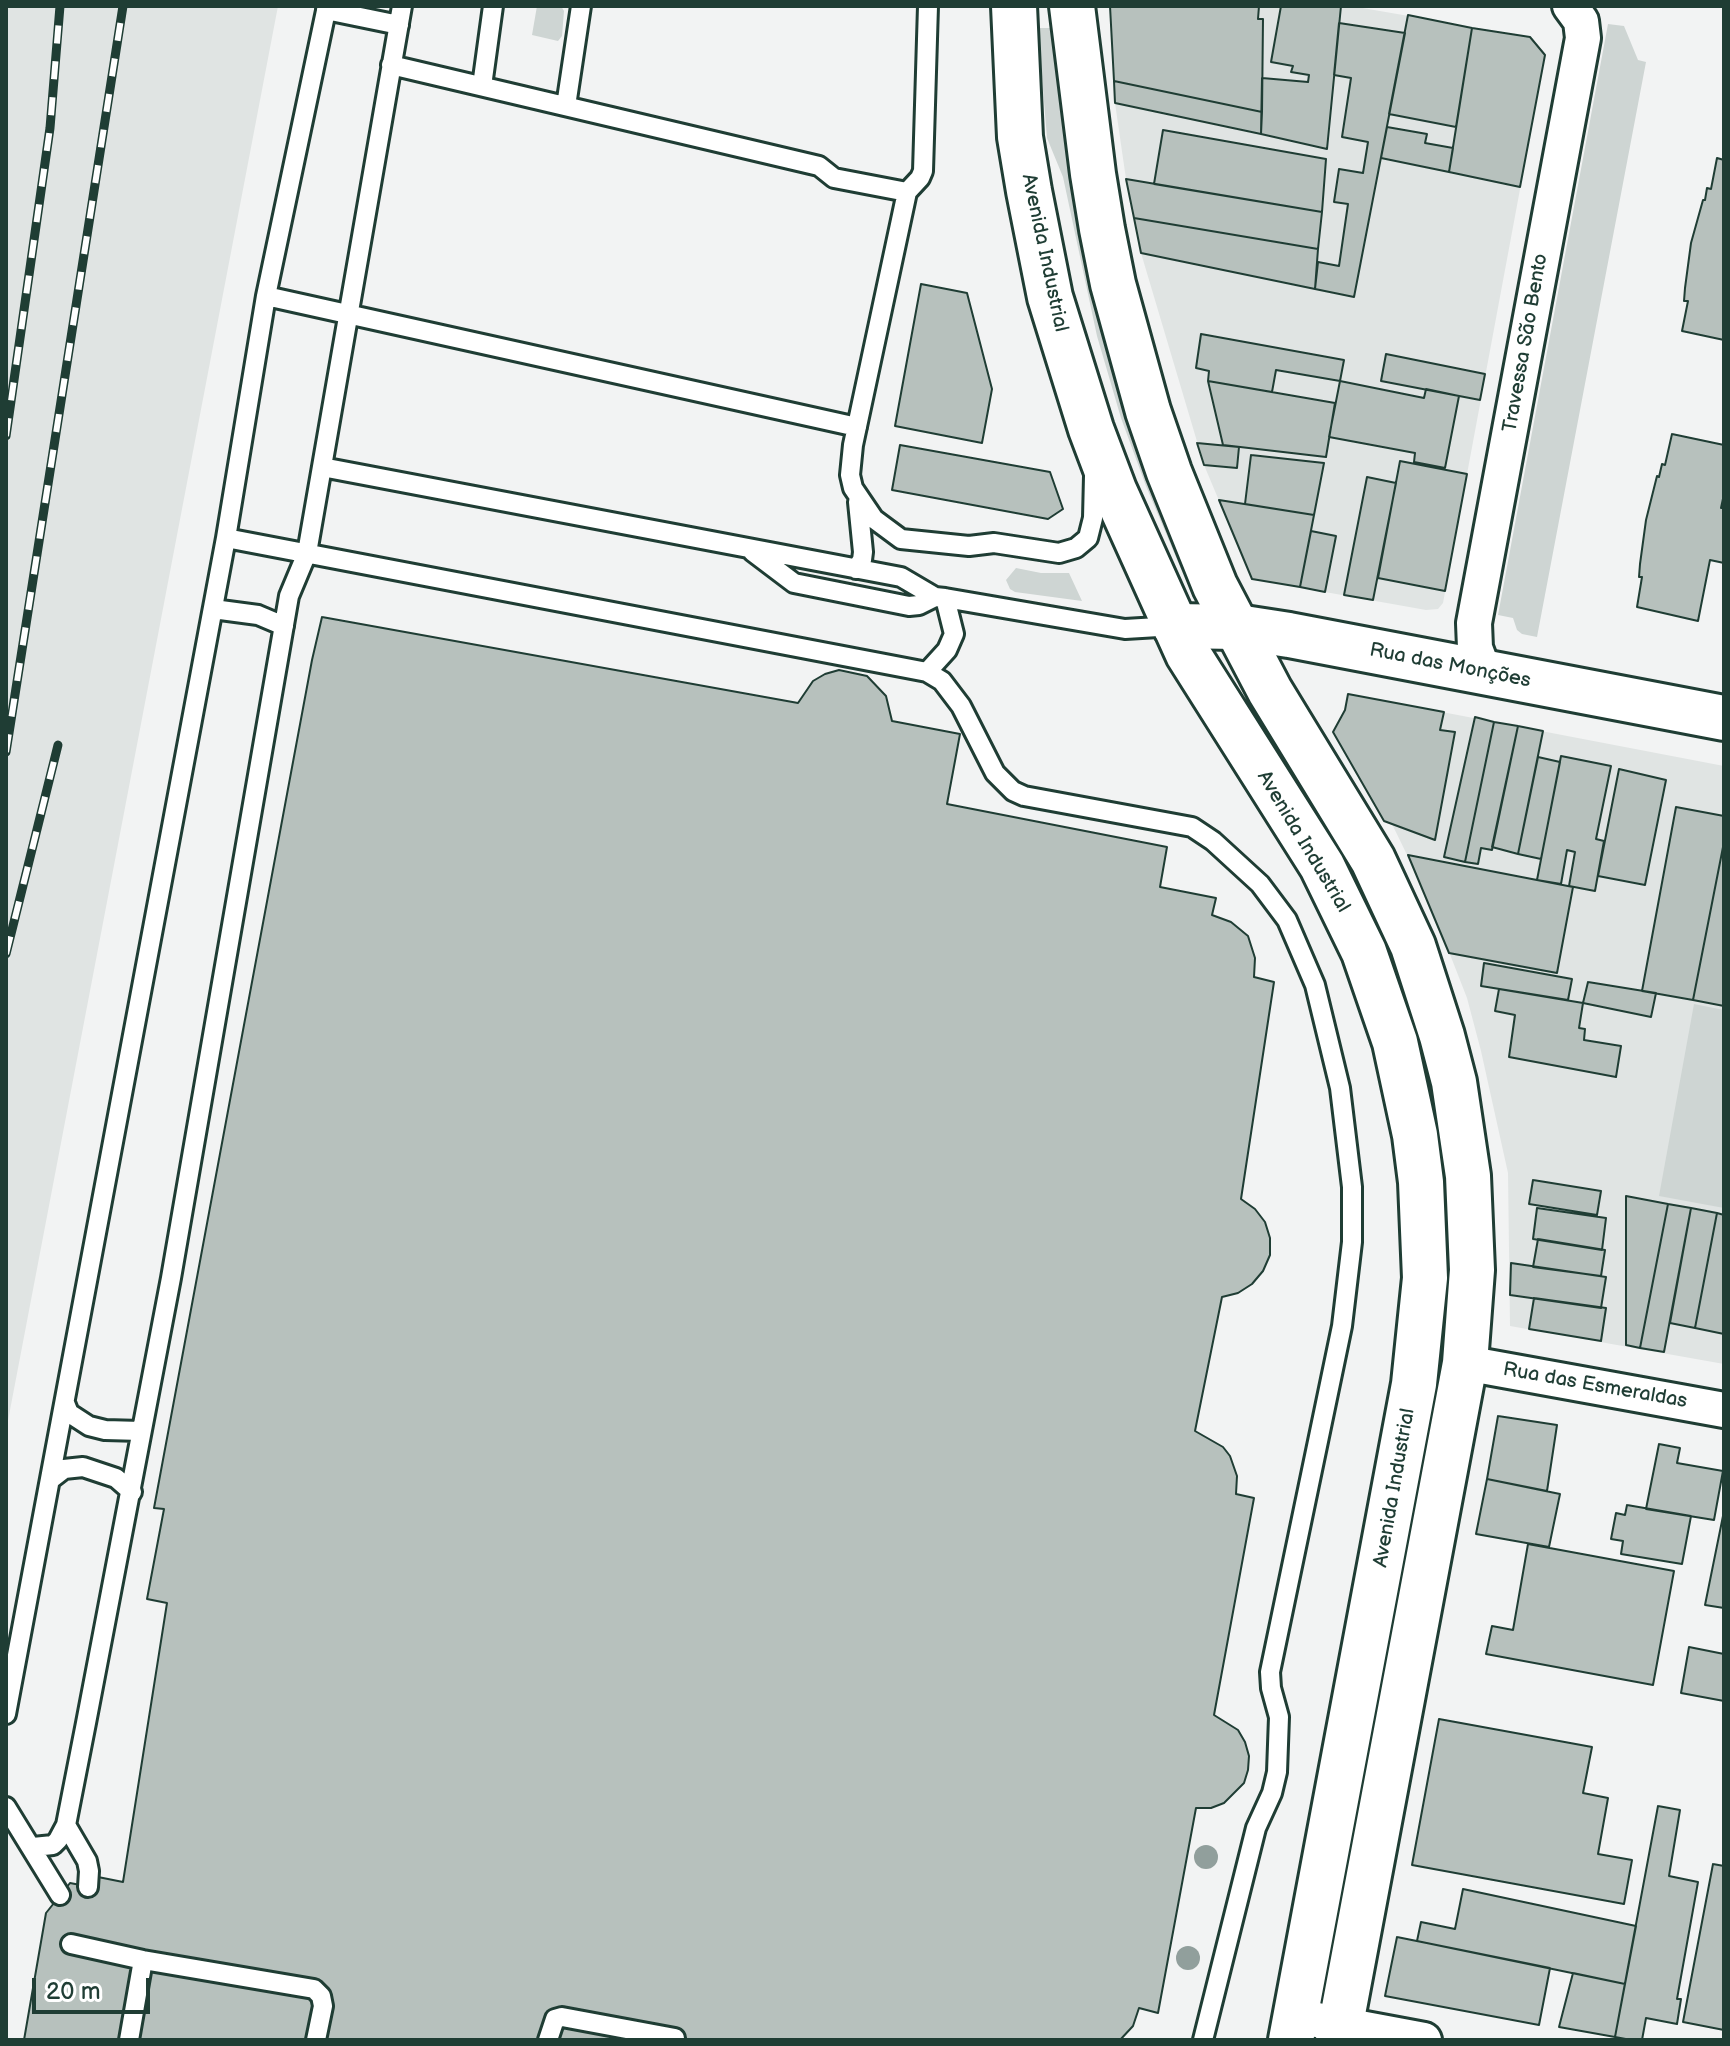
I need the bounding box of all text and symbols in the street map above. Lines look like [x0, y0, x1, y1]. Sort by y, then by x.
street label: Avenida Industrial [1016, 172, 1072, 334]
street label: Travessa São Bento [1498, 252, 1554, 434]
street label: Rua das Monções [1367, 639, 1533, 693]
street label: Avenida Industrial [1251, 767, 1355, 917]
street label: Rua das Esmeraldas [1501, 1358, 1689, 1414]
street label: Avenida Industrial [1369, 1407, 1421, 1569]
scale bar [36, 1962, 154, 2012]
text: 20 m [46, 1977, 101, 2006]

